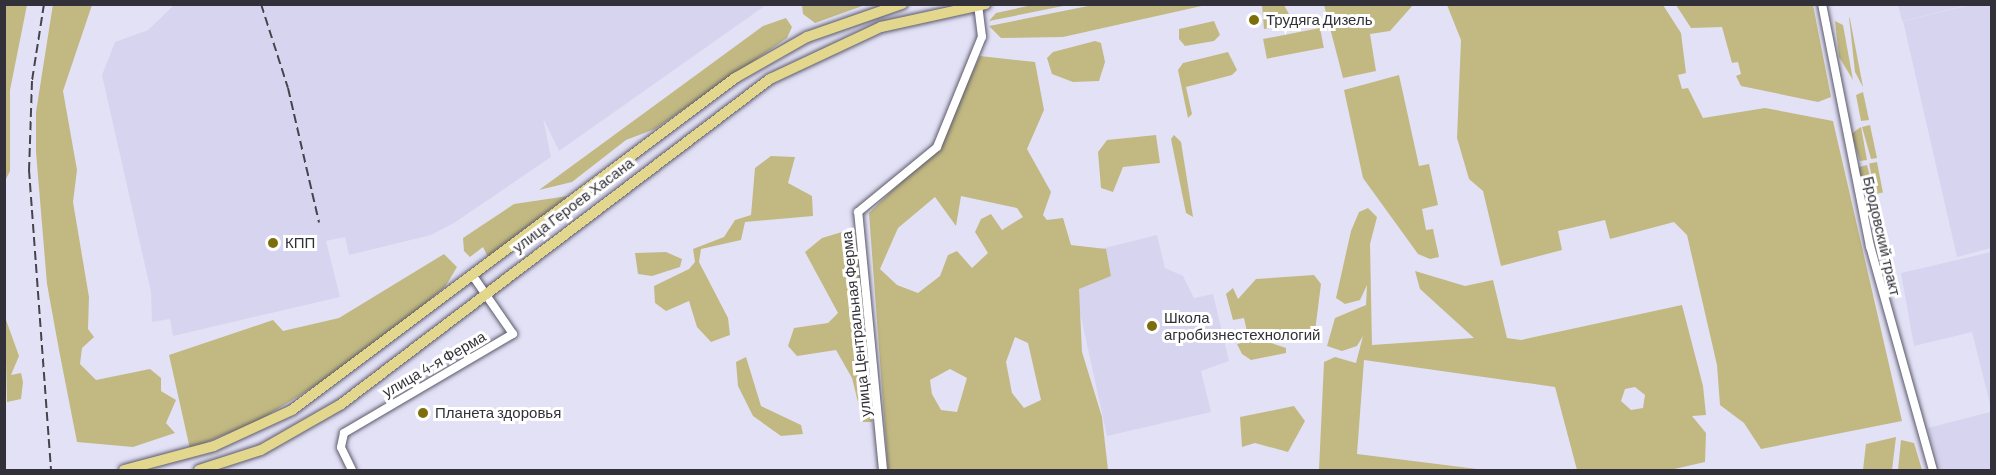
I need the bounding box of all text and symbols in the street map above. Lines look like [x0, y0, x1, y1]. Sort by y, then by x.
place label: Трудяга Дизель [1266, 11, 1373, 29]
marker: Трудяга Дизель [1247, 13, 1261, 27]
street label: улица Героев Хасана [509, 154, 637, 256]
street label: Бродовский тракт [1860, 175, 1904, 297]
street label: улица Центральная Ферма [837, 230, 875, 418]
place label: КПП [285, 234, 315, 252]
marker: КПП [266, 236, 280, 250]
place label: Школа агробизнестехнологий [1164, 308, 1320, 343]
marker: Школа агробизнестехнологий [1145, 319, 1159, 333]
street label: улица 4-я Ферма [379, 327, 489, 401]
place label: Планета здоровья [435, 404, 561, 422]
marker: Планета здоровья [416, 406, 430, 420]

